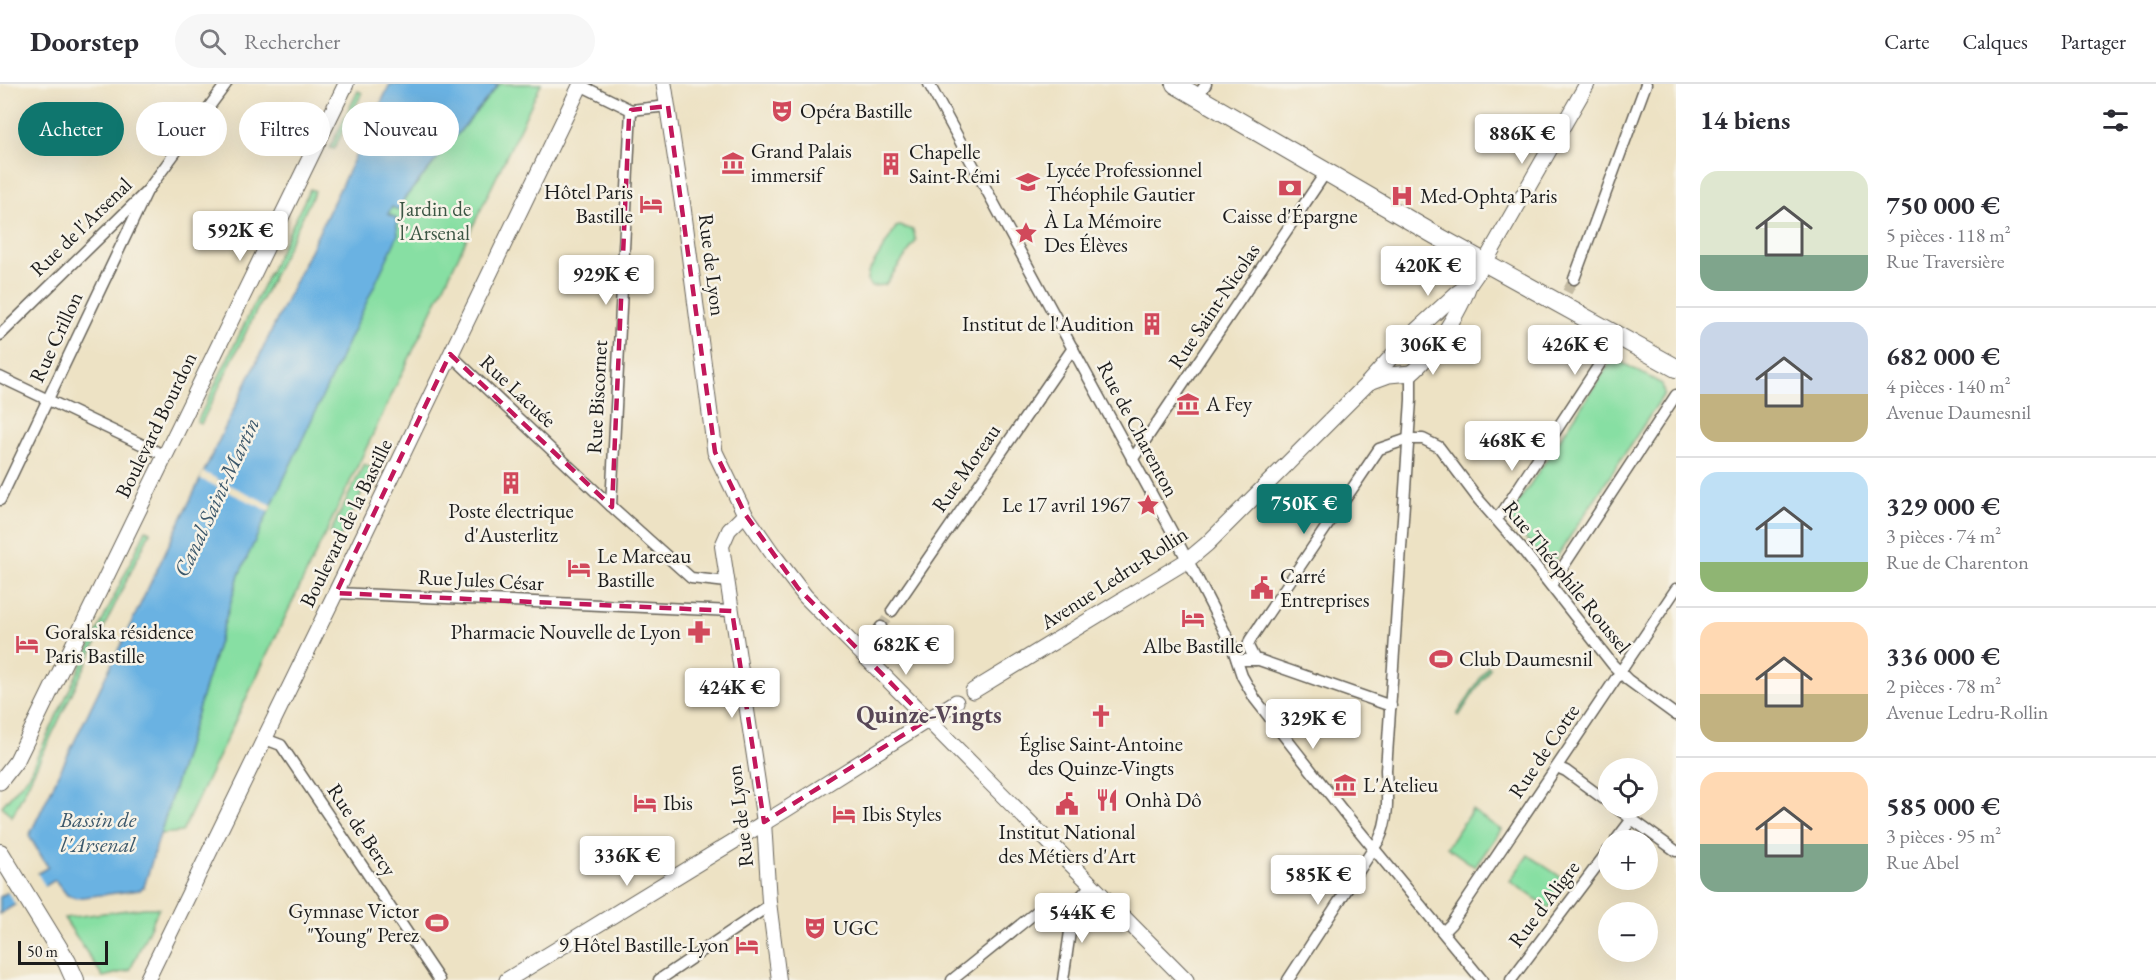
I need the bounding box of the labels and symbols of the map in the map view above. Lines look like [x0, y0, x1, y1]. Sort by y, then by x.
place label: Opéra Bastille [800, 97, 912, 124]
theatre icon: Opéra Bastille [769, 98, 795, 124]
pin: 886K € [1473, 114, 1571, 165]
place label: Grand Palais immersif [751, 137, 852, 188]
place label: Chapelle Saint-Rémi [909, 138, 1000, 189]
museum icon: Grand Palais immersif [720, 150, 746, 176]
building icon: Chapelle Saint-Rémi [878, 151, 904, 177]
place label: Lycée Professionnel Théophile Gautier [1046, 156, 1202, 207]
school or university icon: Lycée Professionnel Théophile Gautier [1015, 169, 1041, 195]
street label: Rue de l'Arsenal [24, 171, 137, 282]
bank icon: Caisse d'Épargne [1277, 175, 1303, 201]
place label: Hôtel Paris Bastille [544, 178, 633, 229]
place label: Med-Ophta Paris [1420, 182, 1558, 209]
hospital icon: Med-Ophta Paris [1389, 183, 1415, 209]
hotel icon: Hôtel Paris Bastille [638, 191, 664, 217]
park label: Jardin de l'Arsenal [397, 195, 471, 246]
place label: Caisse d'Épargne [1222, 202, 1358, 229]
place label: À La Mémoire Des Élèves [1043, 207, 1161, 258]
pin: 592K € [191, 211, 289, 262]
street label: Rue de Lyon [693, 212, 732, 318]
place icon: À La Mémoire Des Élèves [1013, 220, 1039, 246]
street label: Rue Saint-Nicolas [1162, 238, 1266, 374]
pin: 420K € [1379, 246, 1477, 297]
pin: 929K € [557, 255, 655, 306]
street label: Rue Crillon [23, 287, 88, 386]
place label: Institut de l'Audition [962, 310, 1134, 337]
building icon: Institut de l'Audition [1139, 311, 1165, 337]
pin: 306K € [1384, 325, 1482, 376]
pin: 426K € [1526, 325, 1624, 376]
street label: Rue Biscornet [580, 339, 613, 455]
street label: Boulevard Bourdon [109, 347, 203, 502]
street label: Rue Lacuée [474, 348, 562, 433]
street label: Rue de Charenton [1091, 356, 1186, 501]
place label: A Fey [1205, 390, 1253, 417]
museum icon: A Fey [1175, 391, 1201, 417]
water label: Canal Saint-Martin [167, 413, 266, 581]
street label: Rue Moreau [925, 418, 1006, 517]
pin: 468K € [1463, 421, 1561, 472]
street label: Boulevard de la Bastille [293, 434, 398, 612]
building icon: Poste électrique d'Austerlitz [498, 470, 524, 496]
pin: 750K € [1255, 484, 1353, 535]
place label: Le 17 avril 1967 [1002, 491, 1131, 518]
place icon: Le 17 avril 1967 [1135, 492, 1161, 518]
street label: Rue Théophile Roussel [1497, 495, 1637, 659]
place label: Poste électrique d'Austerlitz [448, 497, 574, 548]
street label: Avenue Ledru-Rollin [1034, 520, 1193, 636]
place label: Le Marceau Bastille [597, 542, 691, 593]
hotel icon: Le Marceau Bastille [566, 555, 592, 581]
place label: Carré Entreprises [1280, 562, 1370, 613]
street label: Rue Jules César [417, 563, 545, 596]
public building icon: Carré Entreprises [1249, 575, 1275, 601]
hotel icon: Albe Bastille [1180, 605, 1206, 631]
place label: Goralska résidence Paris Bastille [45, 618, 194, 669]
place label: Pharmacie Nouvelle de Lyon [451, 618, 681, 645]
pharmacy icon: Pharmacie Nouvelle de Lyon [686, 619, 712, 645]
pin: 682K € [857, 625, 955, 676]
hotel icon: Goralska résidence Paris Bastille [14, 631, 40, 657]
place label: Albe Bastille [1142, 632, 1243, 659]
place label: Club Daumesnil [1459, 645, 1593, 672]
sports icon: Club Daumesnil [1428, 646, 1454, 672]
pin: 424K € [683, 668, 781, 719]
street label: Rue de Cotte [1502, 698, 1585, 803]
district label: Quinze-Vingts [856, 699, 1002, 731]
pin: 329K € [1264, 699, 1362, 750]
church icon: Église Saint-Antoine des Quinze-Vingts [1088, 703, 1114, 729]
place label: Église Saint-Antoine des Quinze-Vingts [1019, 730, 1183, 782]
street label: Rue de Lyon [720, 763, 759, 869]
place label: L'Atelieu [1363, 771, 1438, 798]
museum icon: L'Atelieu [1332, 772, 1358, 798]
street label: Rue de Bercy [321, 778, 404, 882]
place label: Onhà Dô [1125, 786, 1202, 813]
restaurant icon: Onhà Dô [1094, 787, 1120, 813]
place label: Ibis [663, 789, 693, 816]
hotel icon: Ibis [632, 790, 658, 816]
public building icon: Institut National des Métiers d'Art [1054, 791, 1080, 817]
place label: Ibis Styles [862, 800, 942, 827]
hotel icon: Ibis Styles [831, 801, 857, 827]
water label: Bassin de l'Arsenal [59, 805, 137, 859]
place label: Institut National des Métiers d'Art [998, 818, 1136, 869]
pin: 336K € [578, 836, 676, 887]
pin: 585K € [1269, 855, 1367, 906]
street label: Rue d'Aligre [1502, 855, 1585, 953]
pin: 544K € [1033, 893, 1131, 944]
place label: Gymnase Victor "Young" Perez [288, 897, 419, 948]
sports icon: Gymnase Victor "Young" Perez [424, 910, 450, 936]
place label: UGC [833, 914, 879, 941]
theatre icon: UGC [802, 915, 828, 941]
place label: 9 Hôtel Bastille-Lyon [559, 931, 729, 958]
hotel icon: 9 Hôtel Bastille-Lyon [734, 932, 760, 958]
scale bar [18, 938, 108, 966]

